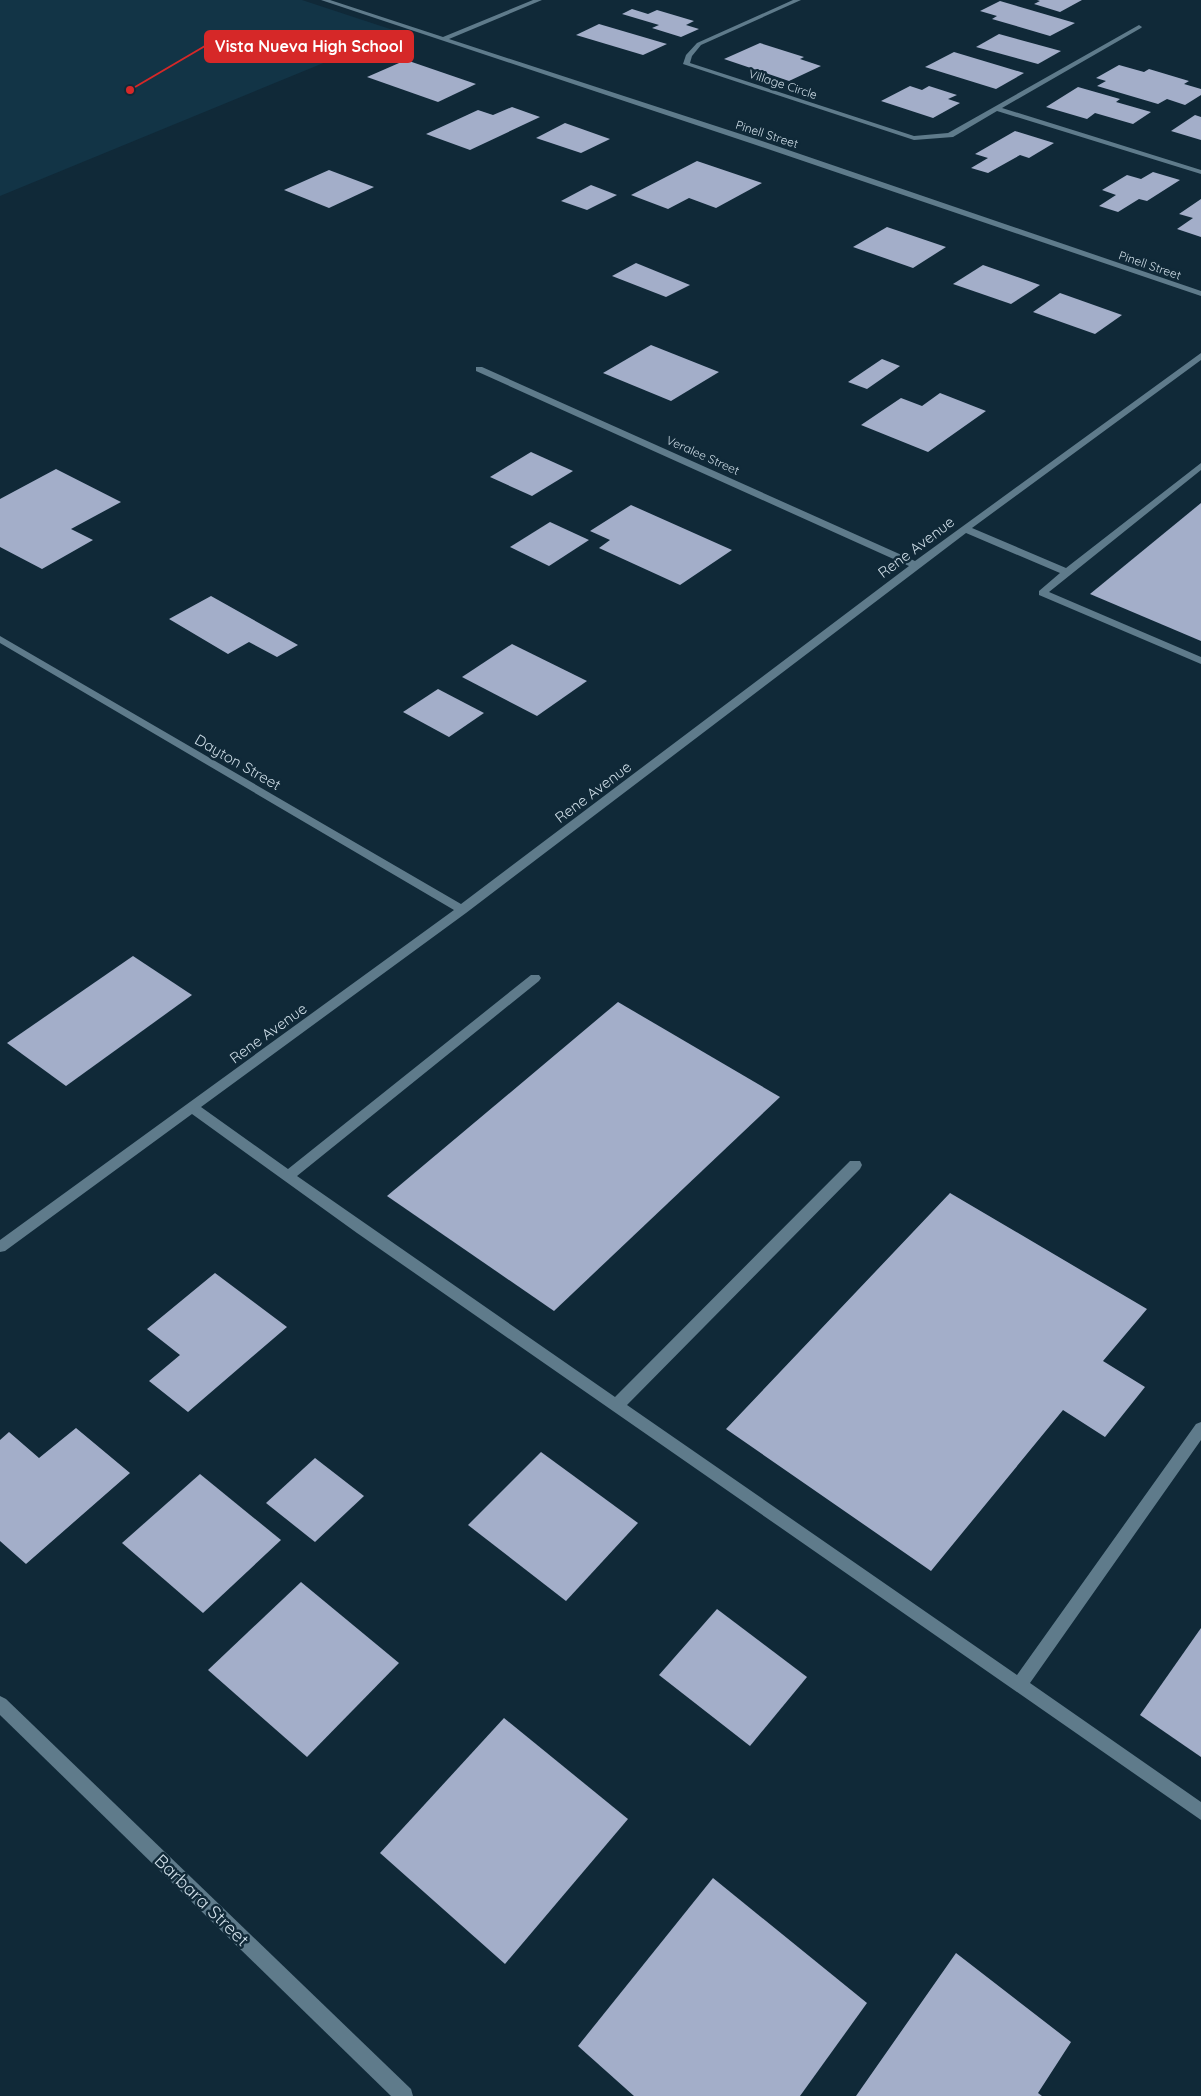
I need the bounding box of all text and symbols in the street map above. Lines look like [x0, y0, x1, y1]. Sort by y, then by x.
callout: Vista Nueva High School [205, 31, 413, 62]
text: Vista Nueva High School [215, 36, 403, 56]
street label: Village Circle [747, 66, 819, 102]
street label: Pinell Street [734, 117, 800, 151]
street label: Pinell Street [1117, 247, 1183, 283]
street label: Veralee Street [664, 432, 742, 478]
street label: Rene Avenue [874, 512, 958, 582]
street label: Dayton Street [192, 730, 284, 794]
street label: Rene Avenue [551, 757, 635, 827]
street label: Rene Avenue [226, 999, 310, 1067]
street label: Barbara Street [150, 1849, 254, 1951]

